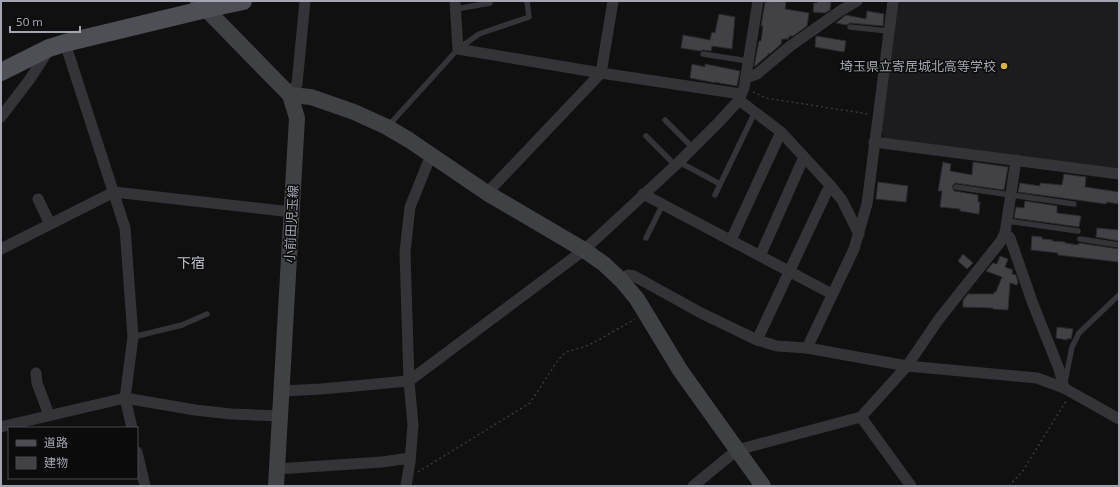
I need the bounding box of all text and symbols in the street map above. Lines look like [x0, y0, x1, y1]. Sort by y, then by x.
scale bar [10, 8, 80, 34]
text: 50 m [16, 14, 43, 28]
place label: 埼玉県立寄居城北高等学校 [840, 58, 996, 74]
marker: 埼玉県立寄居城北高等学校 [999, 61, 1009, 71]
street label: 小前田児玉線 [281, 185, 301, 263]
district label: 下宿 [177, 254, 205, 271]
legend [8, 427, 138, 479]
text: 道路 [44, 435, 68, 449]
text: 建物 [44, 455, 68, 469]

